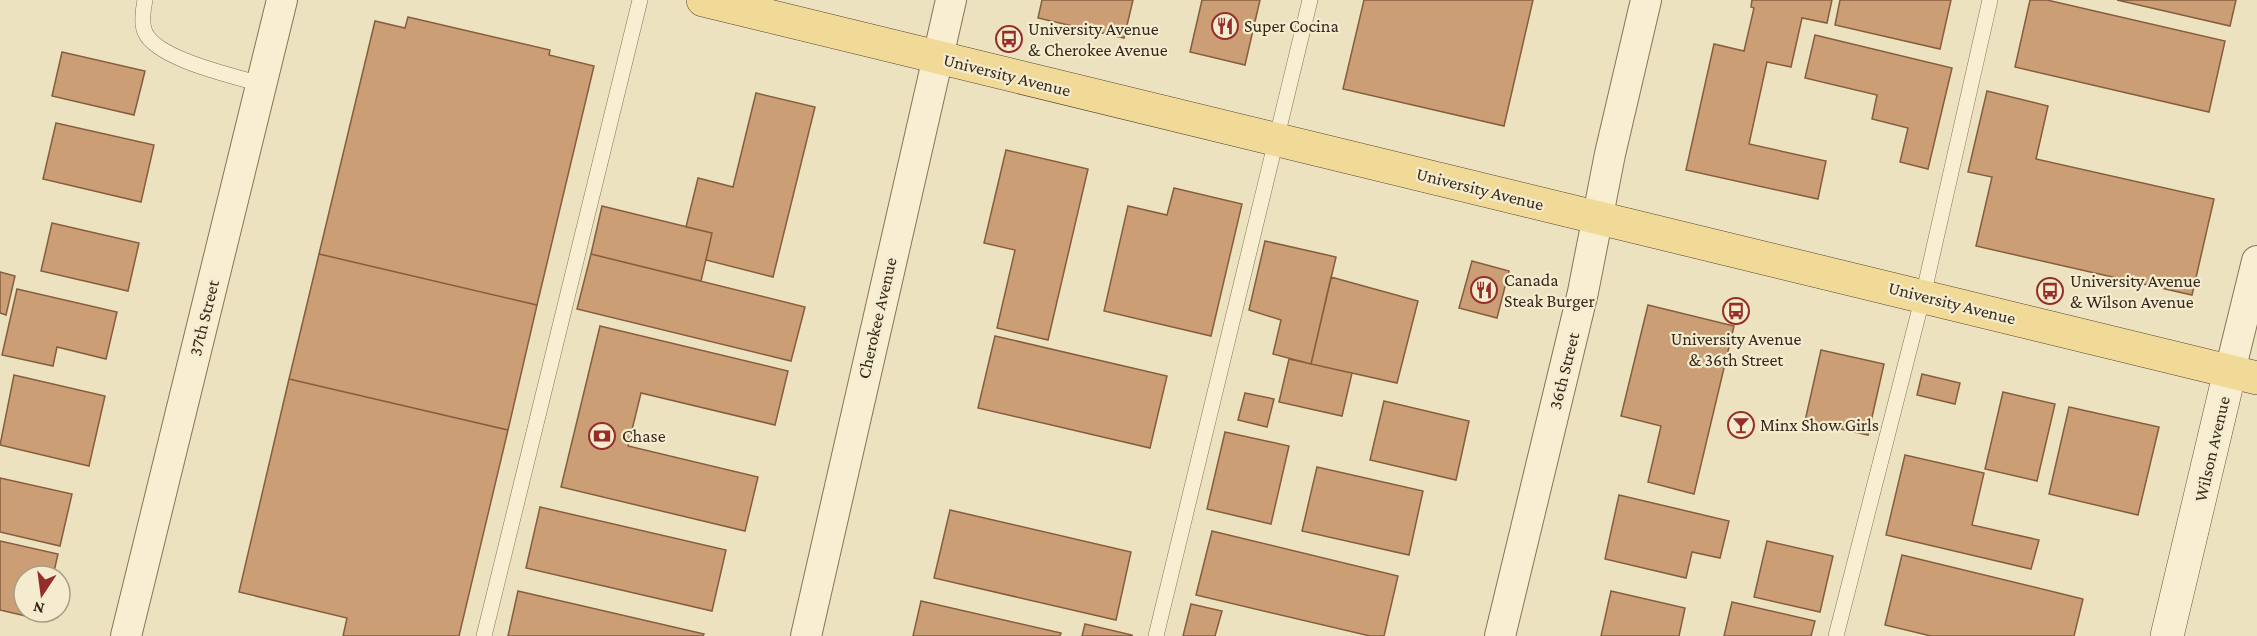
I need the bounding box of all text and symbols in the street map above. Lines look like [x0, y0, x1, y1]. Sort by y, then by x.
restaurant icon: Super Cocina [1210, 11, 1240, 41]
place label: Super Cocina [1244, 16, 1339, 36]
place label: University Avenue & Cherokee Avenue [1028, 19, 1168, 60]
bus stop icon: University Avenue & Cherokee Avenue [994, 24, 1024, 54]
street label: University Avenue [941, 49, 1073, 101]
street label: University Avenue [1414, 163, 1546, 215]
street label: Cherokee Avenue [853, 255, 901, 381]
place label: Canada Steak Burger [1504, 270, 1595, 311]
place label: University Avenue & Wilson Avenue [2070, 271, 2201, 312]
restaurant icon: Canada Steak Burger [1469, 275, 1499, 305]
bus stop icon: University Avenue & Wilson Avenue [2035, 276, 2065, 306]
street label: 37th Street [185, 277, 223, 358]
street label: University Avenue [1886, 277, 2018, 329]
bus stop icon: University Avenue & 36th Street [1721, 296, 1751, 326]
street label: 36th Street [1545, 329, 1583, 412]
place label: University Avenue & 36th Street [1671, 329, 1801, 370]
street label: Wilson Avenue [2190, 394, 2234, 504]
bar icon: Minx Show Girls [1726, 410, 1756, 440]
place label: Minx Show Girls [1760, 415, 1879, 435]
bank icon: Chase [587, 421, 617, 451]
place label: Chase [622, 426, 666, 446]
north arrow [12, 564, 72, 624]
text: N [31, 599, 46, 618]

